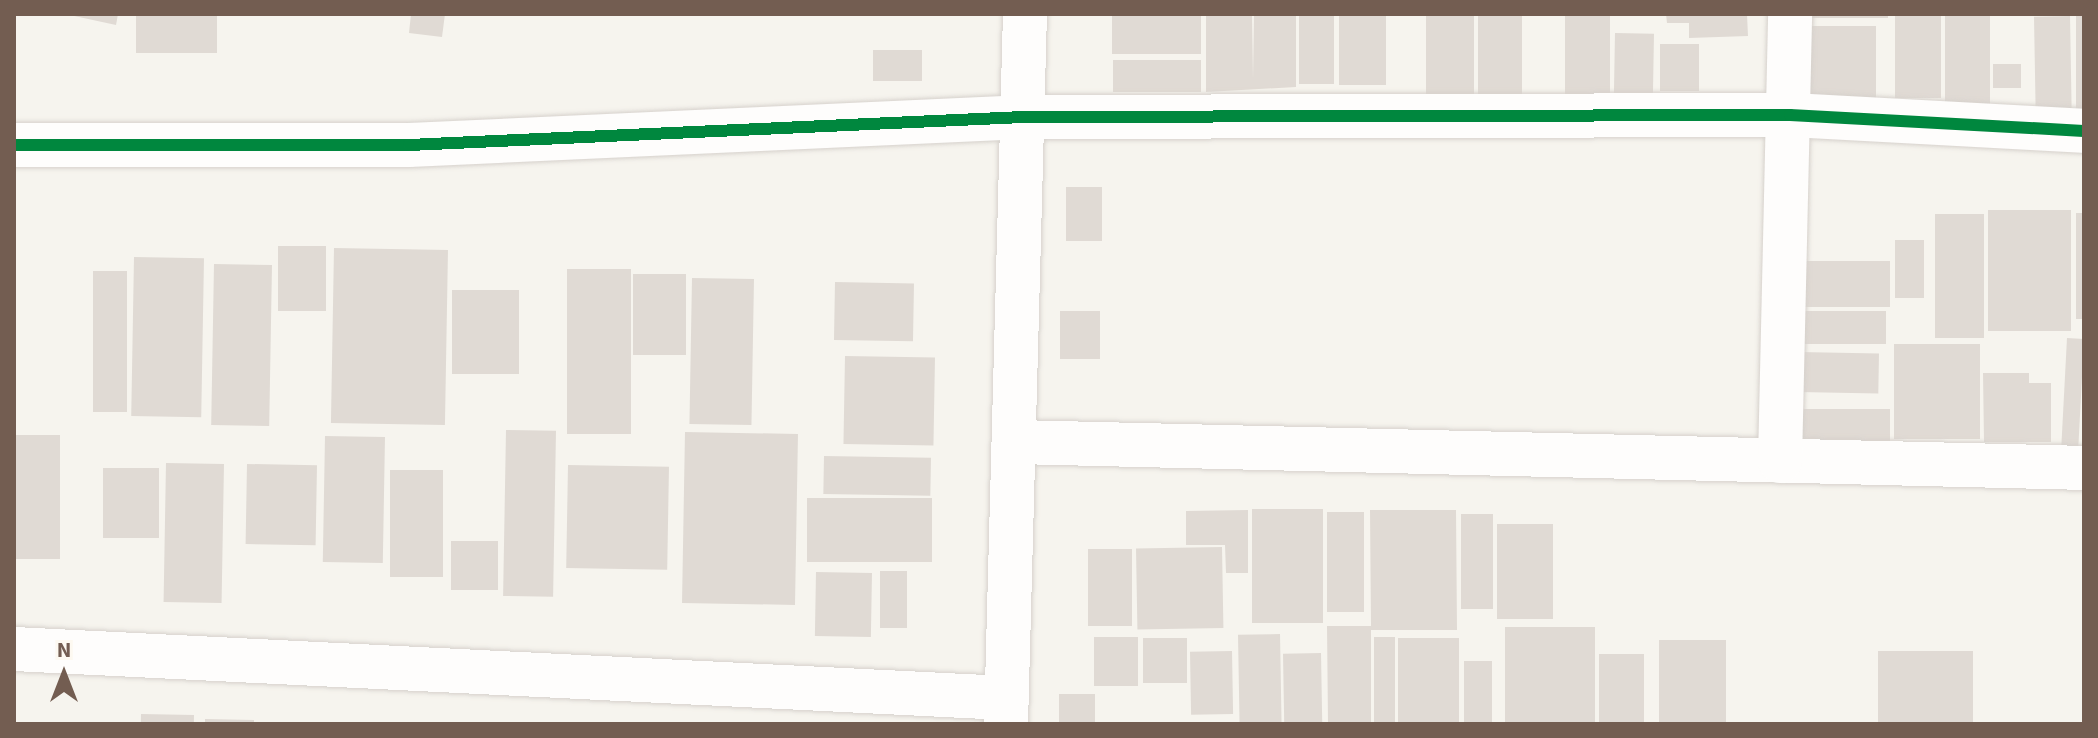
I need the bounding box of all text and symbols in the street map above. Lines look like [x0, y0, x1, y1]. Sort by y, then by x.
north arrow [24, 634, 104, 714]
text: N [57, 634, 71, 666]

